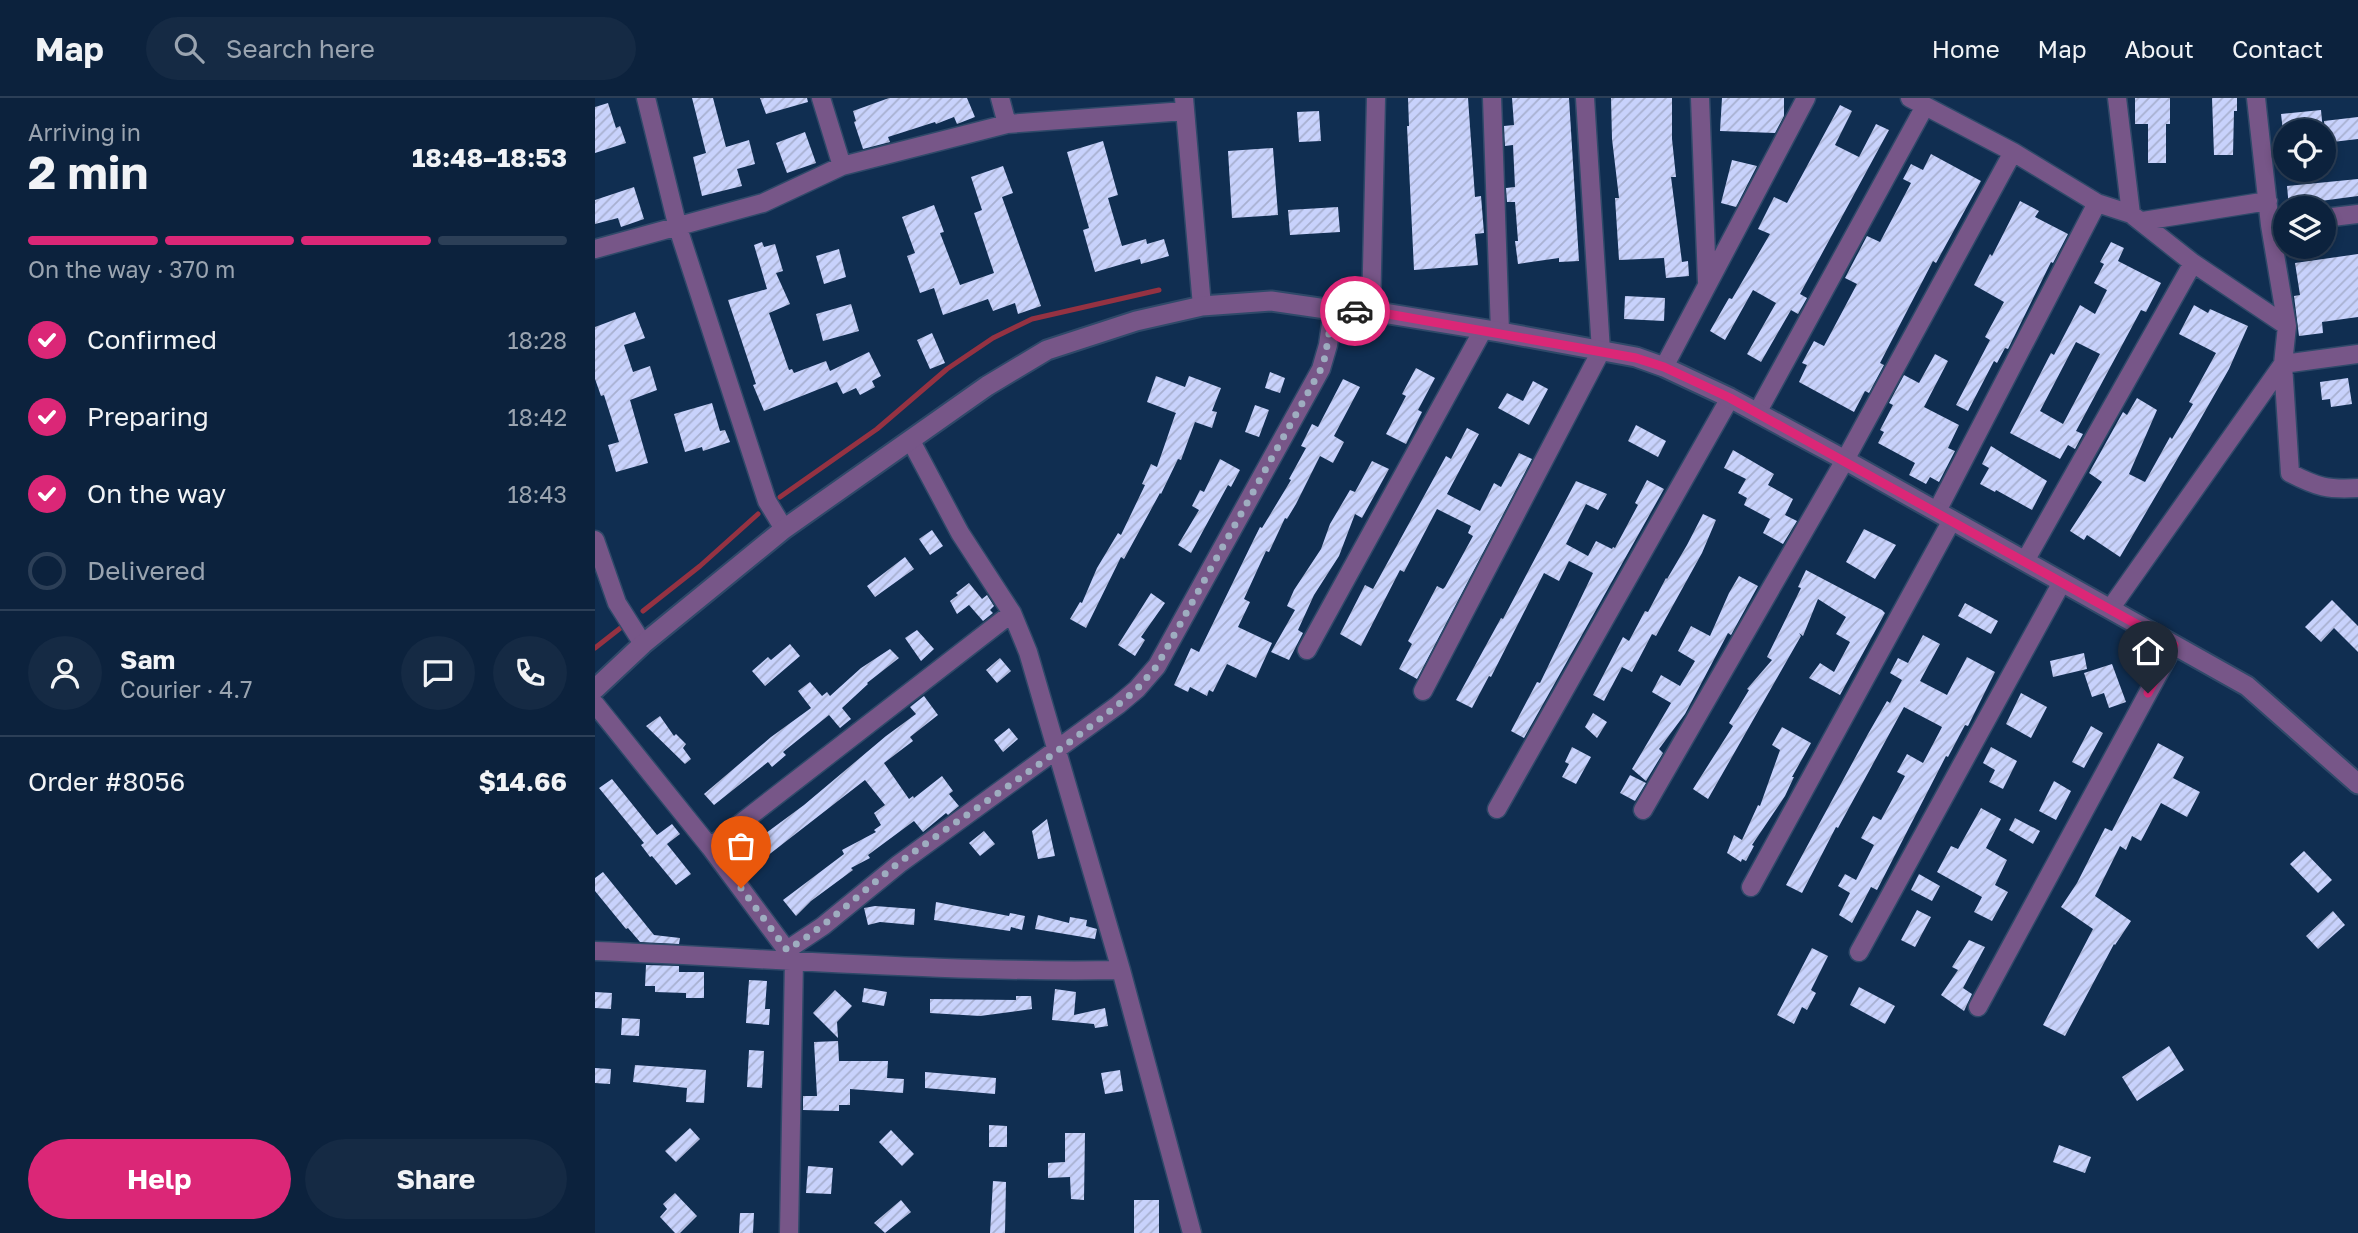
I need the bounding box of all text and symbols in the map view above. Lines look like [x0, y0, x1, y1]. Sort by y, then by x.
search box [146, 17, 636, 80]
text: Map [35, 29, 104, 68]
icon: search [170, 29, 208, 67]
text: Search here [226, 33, 375, 64]
text: Home [1932, 34, 2000, 63]
text: Map [2038, 34, 2087, 63]
text: About [2125, 34, 2194, 63]
text: Contact [2232, 34, 2323, 63]
text: Arriving in [28, 118, 141, 146]
map controls [2273, 119, 2336, 259]
button: locate [2273, 119, 2336, 182]
text: 18:48–18:53 [412, 142, 567, 173]
text: 2 min [28, 144, 148, 199]
button: layers [2273, 196, 2336, 259]
text: On the way · 370 m [28, 255, 235, 283]
courier [1320, 276, 1390, 346]
icon: car [1336, 292, 1374, 330]
icon: check [28, 321, 66, 359]
text: Confirmed [87, 324, 217, 355]
text: 18:28 [508, 326, 567, 354]
icon: check [28, 398, 66, 436]
text: Preparing [87, 401, 209, 432]
text: 18:42 [508, 403, 567, 431]
icon: check [28, 475, 66, 513]
text: On the way [87, 478, 226, 509]
text: 18:43 [507, 480, 567, 508]
text: Delivered [87, 555, 206, 586]
pin [2118, 621, 2178, 693]
icon: home [2129, 632, 2167, 670]
button: person [28, 636, 102, 710]
button: chat [401, 636, 475, 710]
button: phone [493, 636, 567, 710]
text: Sam [120, 644, 175, 675]
text: Courier · 4.7 [120, 675, 252, 703]
text: Order #8056 [28, 766, 185, 797]
text: $14.66 [479, 766, 567, 797]
pin [711, 816, 771, 888]
icon: bag [722, 827, 760, 865]
button: Help [28, 1139, 291, 1219]
button: Share [305, 1139, 567, 1219]

